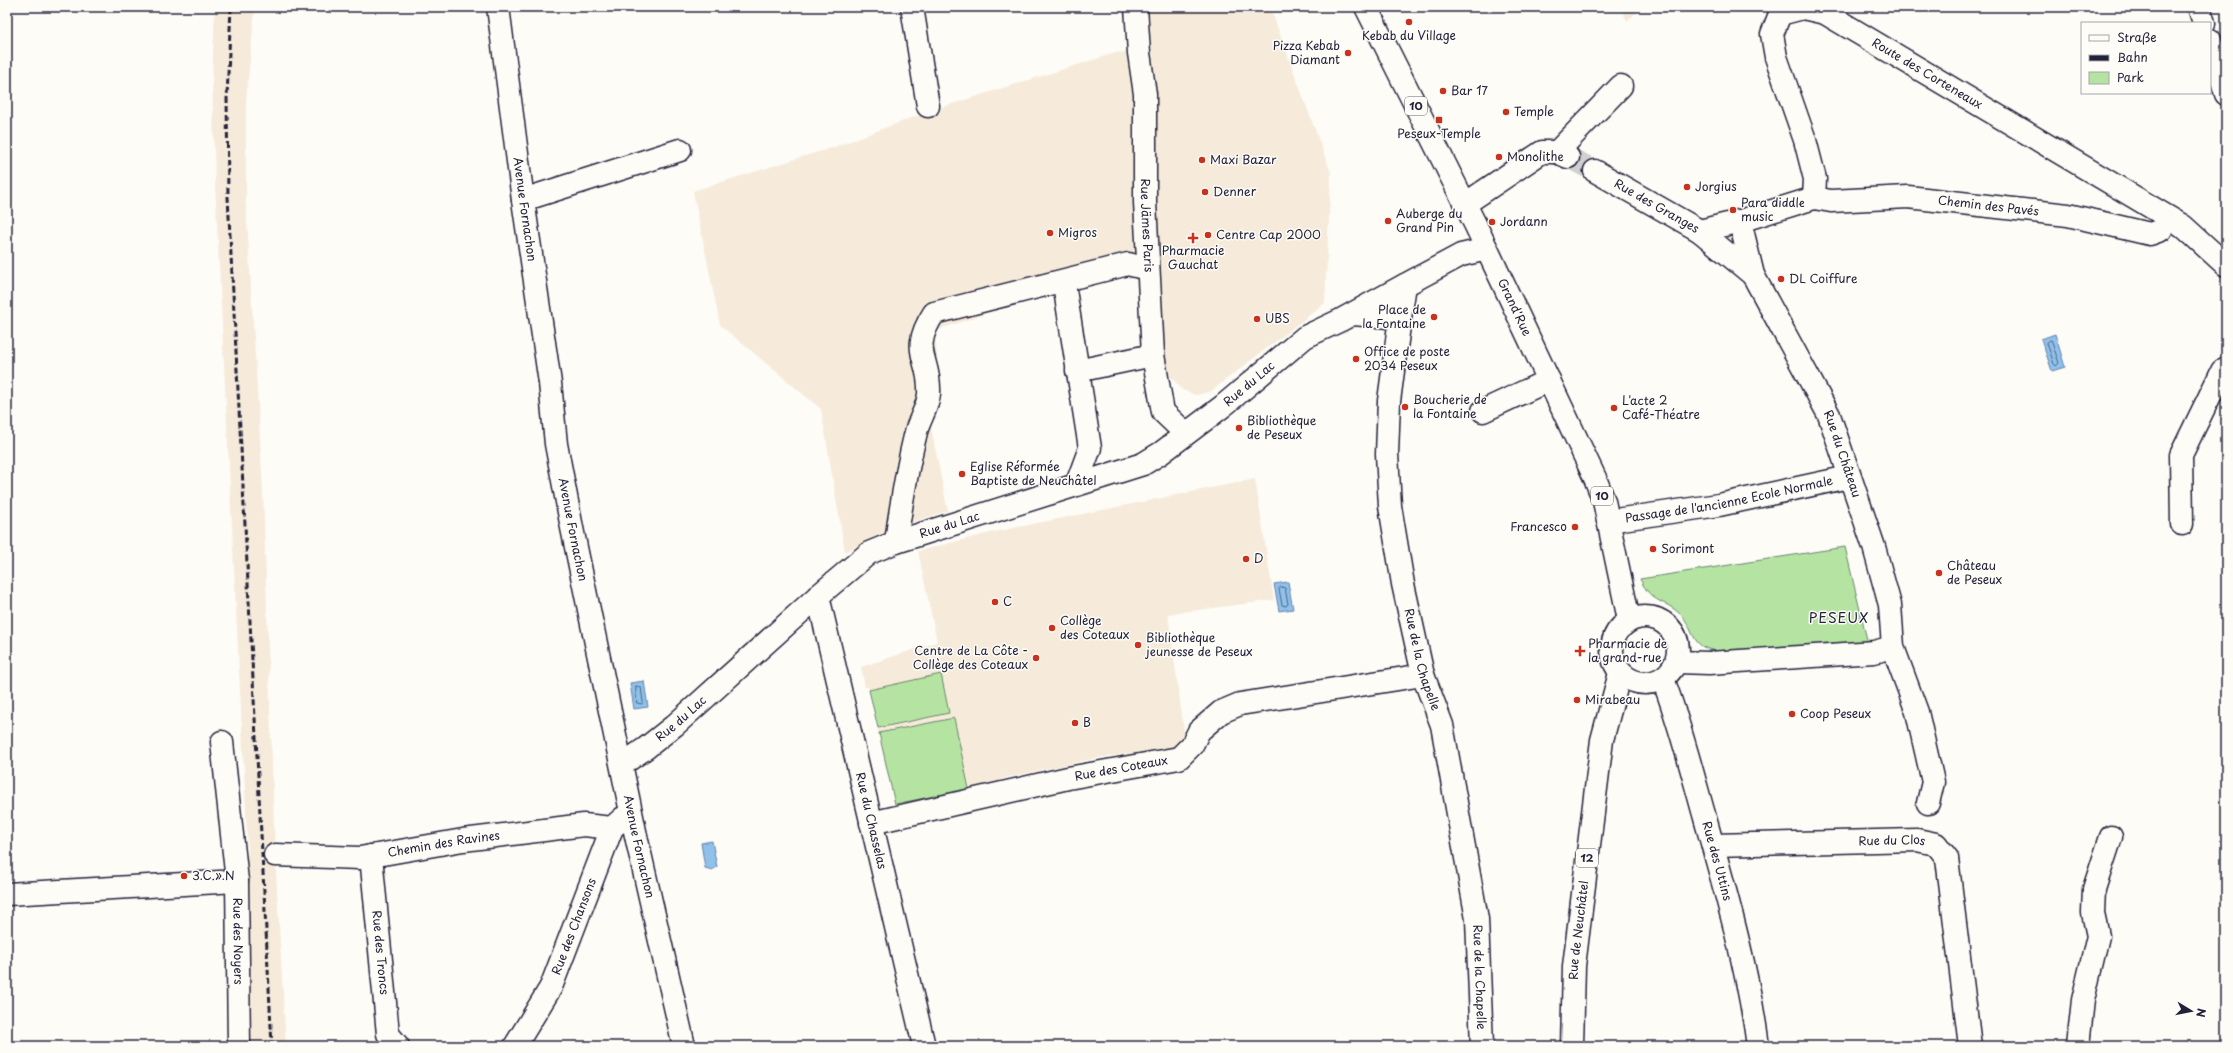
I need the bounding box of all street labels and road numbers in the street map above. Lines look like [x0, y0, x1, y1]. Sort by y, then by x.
street label: Route des Corteneaux [1869, 33, 1986, 113]
road number: 10 [1405, 97, 1427, 115]
street label: Avenue Fornachon [510, 156, 542, 262]
street label: Rue des Granges [1611, 174, 1703, 237]
street label: Rue Jämes Paris [1137, 179, 1159, 273]
street label: Chemin des Pavés [1937, 190, 2040, 220]
street label: Grand'Rue [1494, 275, 1537, 339]
street label: Rue du Lac [1219, 356, 1278, 410]
street label: Rue du Château [1820, 406, 1866, 500]
street label: Passage de l'ancienne Ecole Normale [1624, 471, 1835, 526]
street label: Avenue Fornachon [555, 476, 593, 583]
road number: 10 [1591, 487, 1613, 505]
street label: Rue du Lac [917, 506, 982, 542]
street label: Rue de la Chapelle [1401, 607, 1446, 713]
street label: Rue du Lac [651, 691, 710, 745]
street label: Rue des Coteaux [1073, 750, 1169, 785]
street label: Rue du Chasselas [852, 770, 892, 871]
street label: Avenue Fornachon [620, 793, 660, 900]
street label: Rue des Uttins [1698, 819, 1738, 903]
street label: Chemin des Ravines [386, 825, 501, 861]
street label: Rue du Clos [1858, 830, 1928, 850]
road number: 12 [1576, 849, 1598, 867]
street label: Rue des Chansons [547, 875, 600, 977]
street label: Rue de Neuchâtel [1564, 880, 1593, 980]
street label: Rue des Noyers [229, 898, 248, 985]
street label: Rue des Troncs [368, 909, 394, 996]
street label: Rue de la Chapelle [1469, 924, 1491, 1030]

